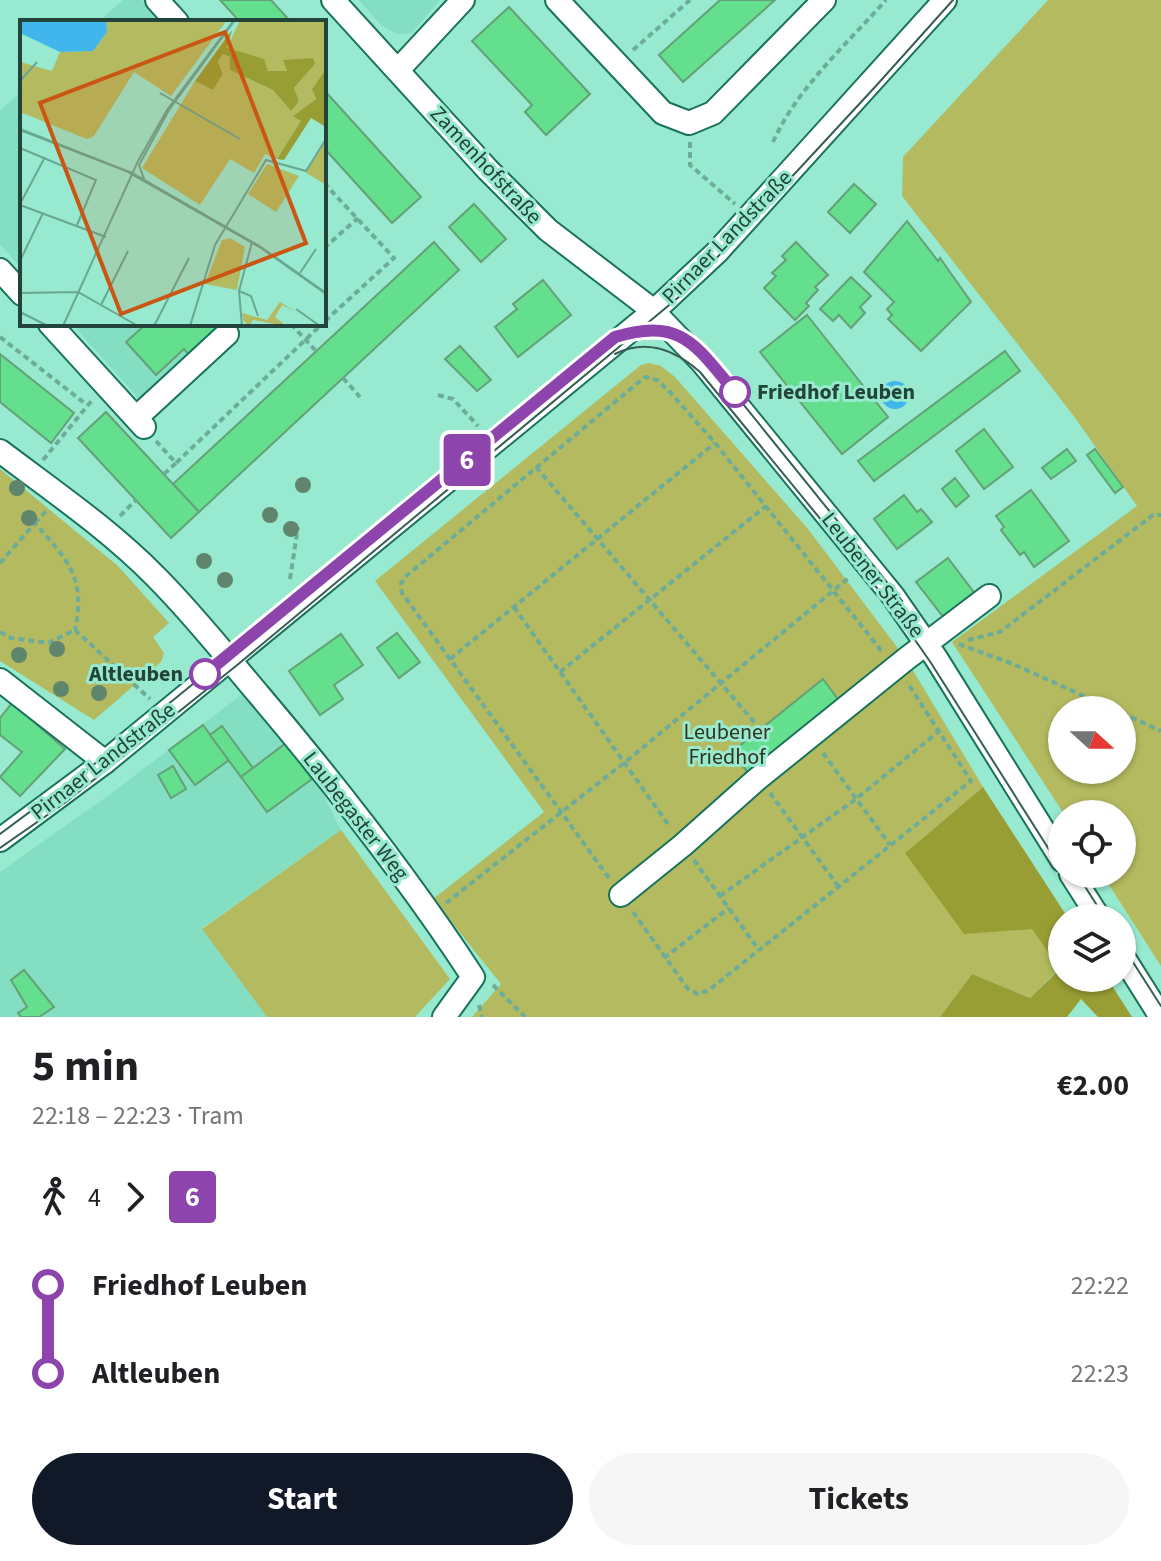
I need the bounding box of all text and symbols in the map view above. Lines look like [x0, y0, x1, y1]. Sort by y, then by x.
inset map [20, 20, 326, 326]
street label: Zamenhofstraße [422, 99, 550, 232]
street label: Pirnaer Landstraße [655, 163, 800, 311]
place label: Friedhof Leuben [757, 376, 915, 408]
marker: Friedhof Leuben [720, 377, 750, 407]
line badge: 6 [441, 434, 493, 486]
text: 6 [460, 440, 474, 480]
street label: Leubener Straße [814, 505, 932, 645]
place label: Altleuben [88, 658, 183, 690]
marker: Altleuben [190, 659, 220, 689]
street label: Pirnaer Landstraße [24, 694, 182, 828]
north arrow [1048, 696, 1136, 784]
map controls [1048, 696, 1136, 992]
park label: Leubener Friedhof [684, 716, 771, 773]
street label: Laubegaster Weg [295, 745, 417, 887]
button: locate [1048, 800, 1136, 888]
button: layers [1048, 904, 1136, 992]
text: 5 min [32, 1035, 139, 1098]
text: €2.00 [1057, 1064, 1129, 1107]
text: 22:18 – 22:23 · Tram [32, 1097, 244, 1134]
icon: walk [32, 1175, 76, 1219]
icon: forward [113, 1175, 157, 1219]
text: 6 [185, 1177, 200, 1217]
text: 4 [88, 1179, 101, 1216]
text: Friedhof Leuben [92, 1264, 308, 1307]
text: 22:22 [1071, 1267, 1129, 1304]
text: Altleuben [92, 1352, 220, 1395]
text: 22:23 [1071, 1355, 1129, 1392]
button: Start [32, 1453, 573, 1545]
button: Tickets [589, 1453, 1129, 1545]

